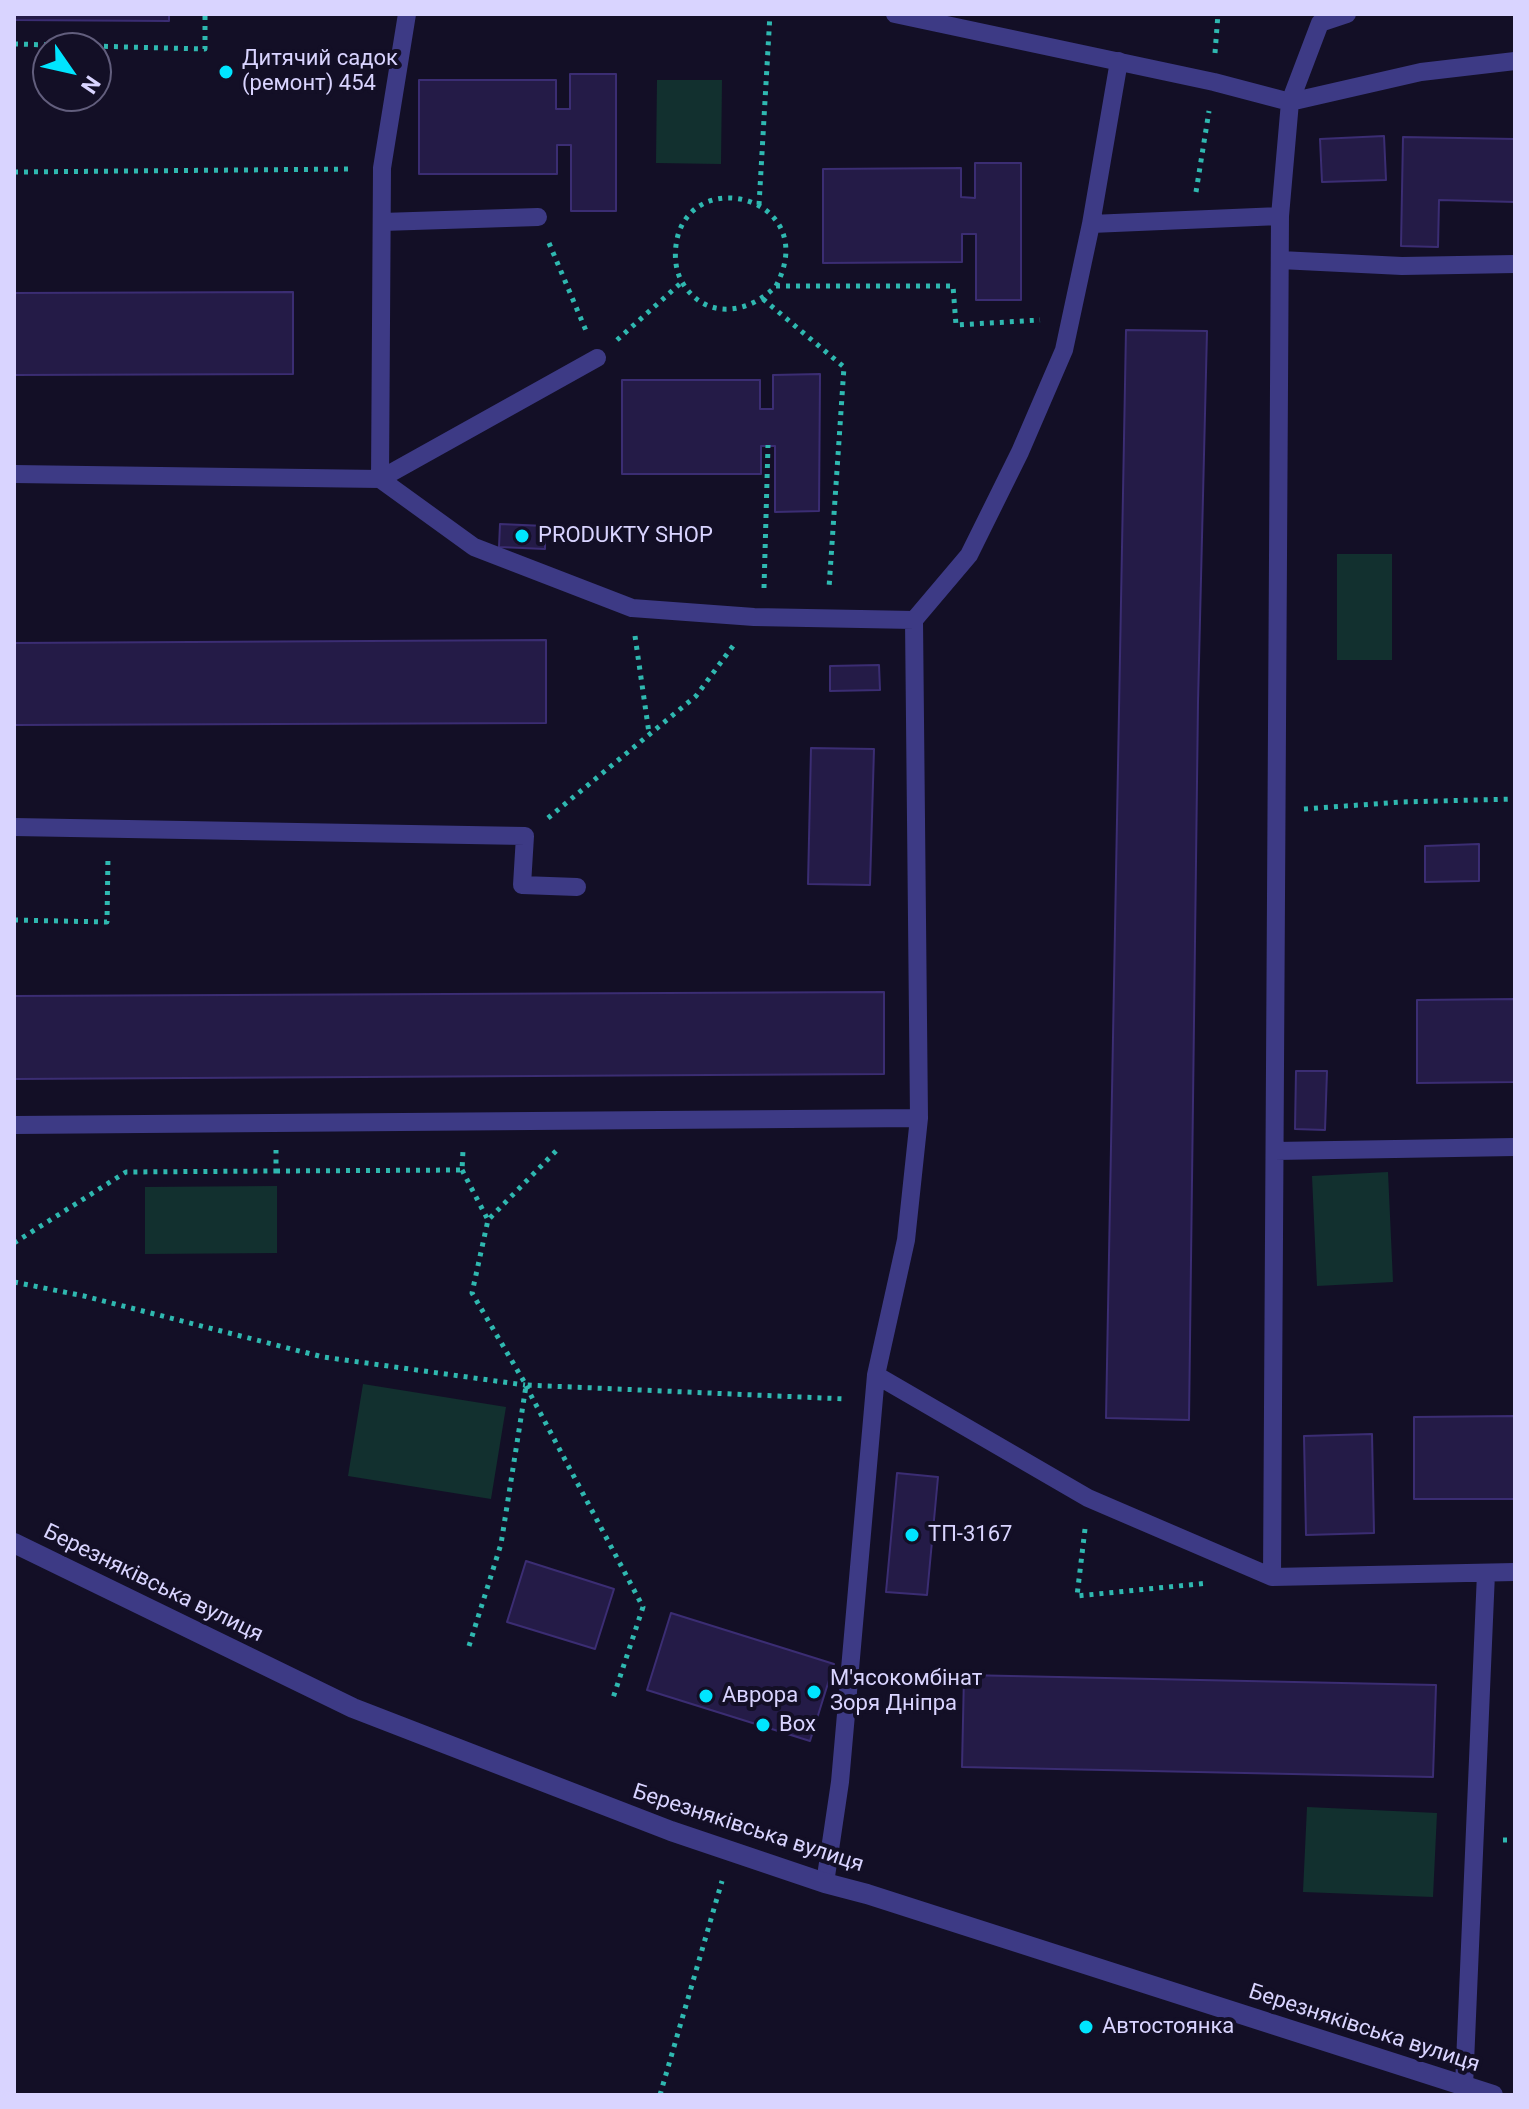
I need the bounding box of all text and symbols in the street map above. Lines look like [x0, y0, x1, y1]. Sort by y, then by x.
north arrow [32, 32, 112, 112]
place label: Дитячий садок (ремонт) 454 [242, 46, 398, 98]
marker: Дитячий садок (ремонт) 454 [217, 63, 235, 81]
text: N [76, 71, 105, 98]
place label: PRODUKTY SHOP [538, 523, 713, 549]
marker: PRODUKTY SHOP [513, 527, 531, 545]
street label: Березняківська вулиця [39, 1519, 267, 1649]
place label: ТП-3167 [928, 1522, 1012, 1548]
marker: ТП-3167 [903, 1526, 921, 1544]
place label: М'ясокомбінат Зоря Дніпра [830, 1666, 982, 1718]
place label: Аврора [722, 1683, 798, 1709]
marker: М'ясокомбінат Зоря Дніпра [805, 1683, 823, 1701]
marker: Аврора [697, 1687, 715, 1705]
place label: Box [779, 1712, 816, 1738]
marker: Box [754, 1716, 772, 1734]
street label: Березняківська вулиця [629, 1779, 867, 1879]
street label: Березняківська вулиця [1245, 1979, 1483, 2079]
place label: Автостоянка [1102, 2014, 1234, 2040]
marker: Автостоянка [1077, 2018, 1095, 2036]

